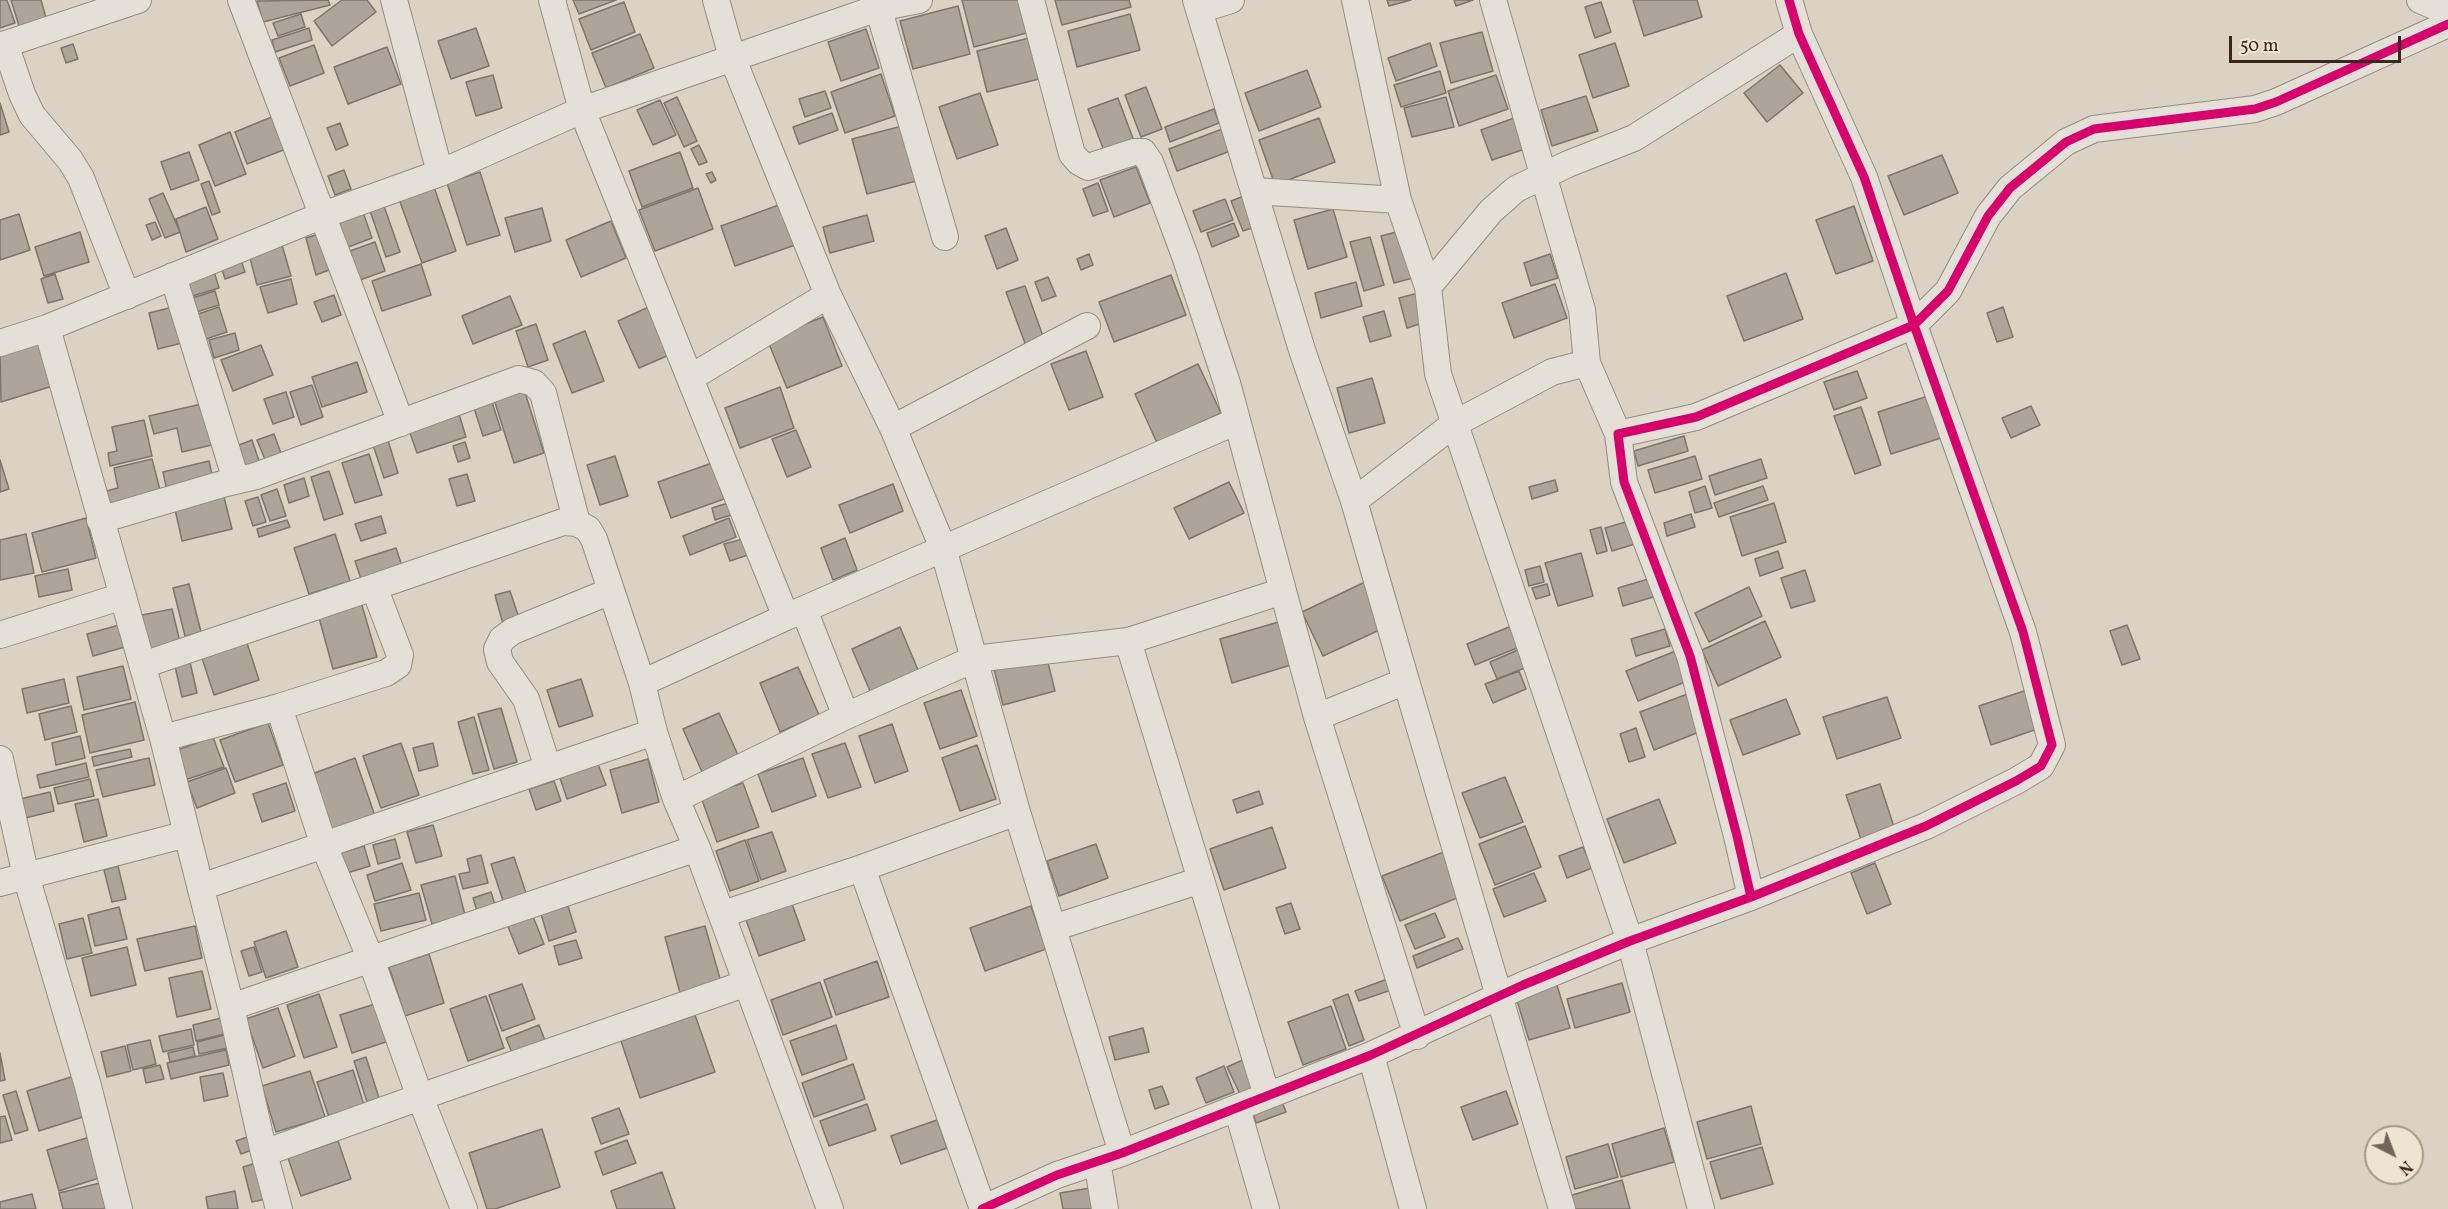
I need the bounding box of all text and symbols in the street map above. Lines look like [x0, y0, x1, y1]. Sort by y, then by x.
scale bar [2232, 24, 2404, 62]
text: 50 m [2240, 34, 2279, 59]
north arrow [2364, 1125, 2424, 1185]
text: N [2393, 1155, 2416, 1179]

